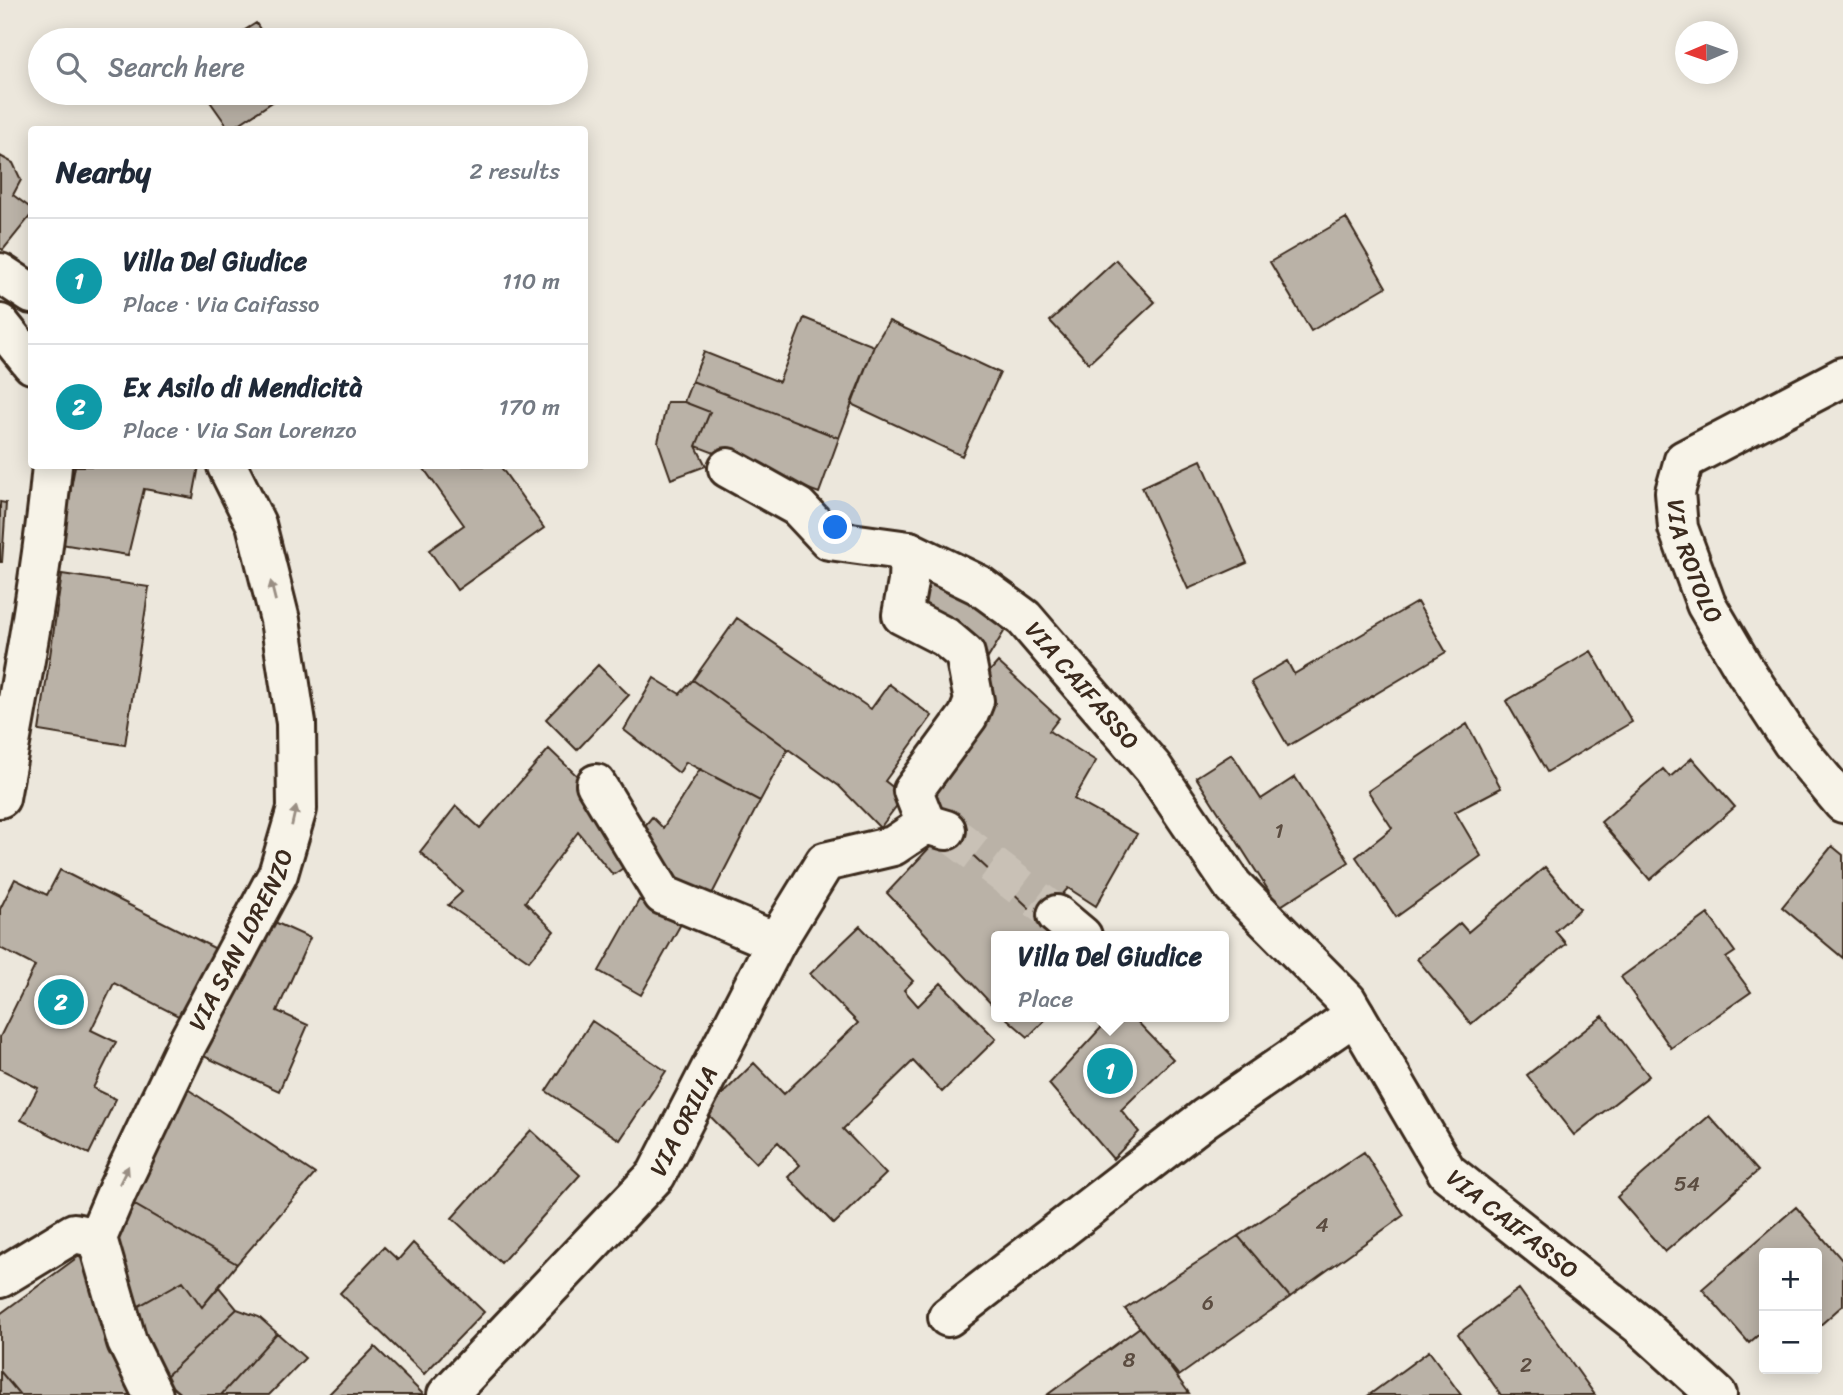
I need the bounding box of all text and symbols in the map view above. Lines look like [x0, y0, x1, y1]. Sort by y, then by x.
north arrow [1675, 21, 1738, 84]
search box [28, 28, 588, 105]
text: Search here [108, 44, 245, 90]
icon: search [52, 48, 90, 86]
text: Nearby [56, 145, 151, 199]
text: 2 results [469, 151, 560, 192]
text: Villa Del Giudice [123, 238, 307, 284]
text: 1 [74, 261, 84, 302]
text: 110 m [502, 261, 560, 302]
text: Place · Via Caifasso [123, 284, 319, 325]
text: Ex Asilo di Mendicità [123, 364, 363, 410]
text: 2 [72, 387, 86, 428]
text: 170 m [499, 387, 560, 428]
text: Place · Via San Lorenzo [123, 410, 357, 451]
street label: VIA ROTOLO [1655, 498, 1734, 632]
your location [818, 510, 852, 544]
one-way arrow [267, 579, 278, 601]
street label: VIA CAIFASSO [1014, 611, 1150, 760]
one-way arrow [289, 804, 300, 826]
house number: 1 [1274, 812, 1284, 850]
street label: VIA SAN LORENZO [177, 844, 305, 1039]
popup [991, 931, 1229, 1022]
text: Villa Del Giudice [1018, 933, 1202, 979]
pin: 2 [38, 976, 84, 1028]
text: Place [1018, 979, 1073, 1020]
pin: 1 [1087, 1045, 1133, 1097]
street label: VIA ORILIA [638, 1058, 730, 1184]
street label: VIA CAIFASSO [1437, 1158, 1588, 1290]
one-way arrow [119, 1165, 130, 1185]
house number: 54 [1674, 1165, 1700, 1203]
house number: 4 [1315, 1206, 1329, 1244]
map controls [1759, 1248, 1822, 1374]
button: + [1759, 1248, 1822, 1311]
house number: 6 [1202, 1284, 1214, 1322]
button: − [1759, 1311, 1822, 1374]
house number: 8 [1123, 1341, 1136, 1379]
house number: 2 [1520, 1346, 1532, 1384]

